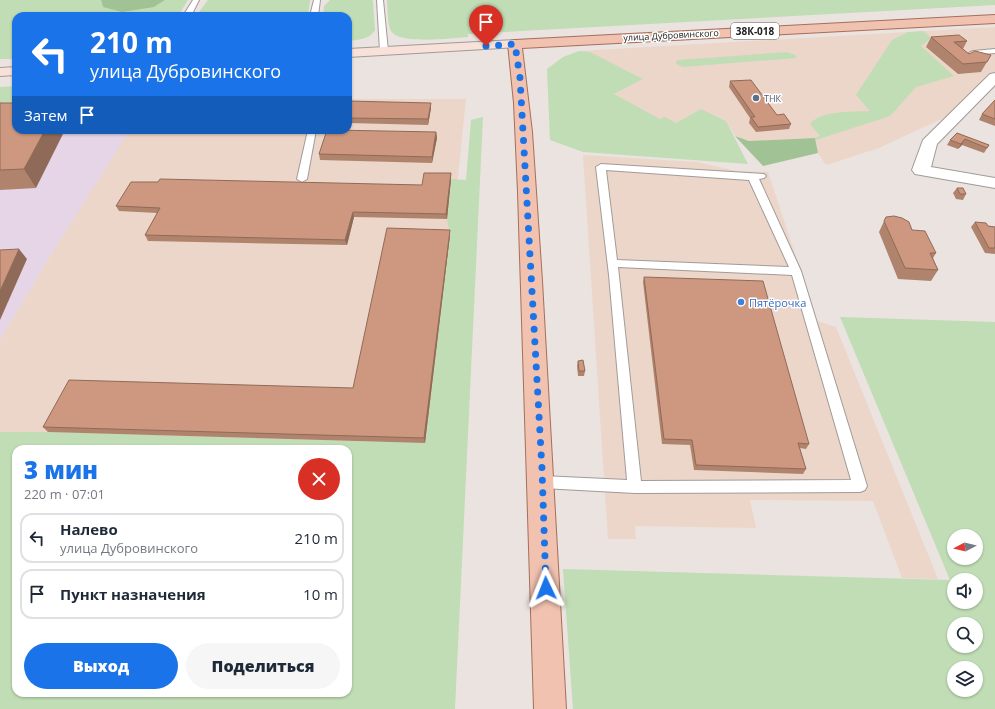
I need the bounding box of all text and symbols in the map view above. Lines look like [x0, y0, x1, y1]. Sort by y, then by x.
pin [469, 5, 503, 46]
icon: arrive [475, 11, 497, 33]
text: 210 m [90, 23, 173, 61]
road number: 38К-018 [731, 23, 779, 39]
street label: улица Дубровинского [623, 26, 719, 44]
icon: left [24, 28, 76, 80]
text: улица Дубровинского [90, 59, 281, 83]
place label: ТНК [764, 92, 782, 105]
marker: ТНК [751, 93, 761, 103]
icon: arrive [76, 104, 98, 126]
text: Затем [24, 105, 68, 125]
place label: Пятёрочка [749, 295, 806, 310]
marker: Пятёрочка [736, 297, 746, 307]
text: 3 мин [24, 453, 98, 486]
button: close [298, 458, 340, 500]
text: 220 m · 07:01 [24, 485, 105, 503]
text: Налево [60, 519, 118, 539]
icon: left [26, 527, 48, 549]
text: 210 m [294, 528, 338, 548]
north arrow [947, 529, 983, 565]
map controls [947, 529, 983, 697]
text: улица Дубровинского [60, 539, 198, 557]
position arrow [525, 567, 567, 609]
button: sound [947, 573, 983, 609]
icon: arrive [26, 583, 48, 605]
text: Пункт назначения [60, 584, 206, 604]
text: 10 m [303, 584, 338, 604]
button: search [947, 617, 983, 653]
button: Выход [24, 643, 178, 689]
button: Поделиться [186, 643, 340, 689]
button: layers [947, 661, 983, 697]

